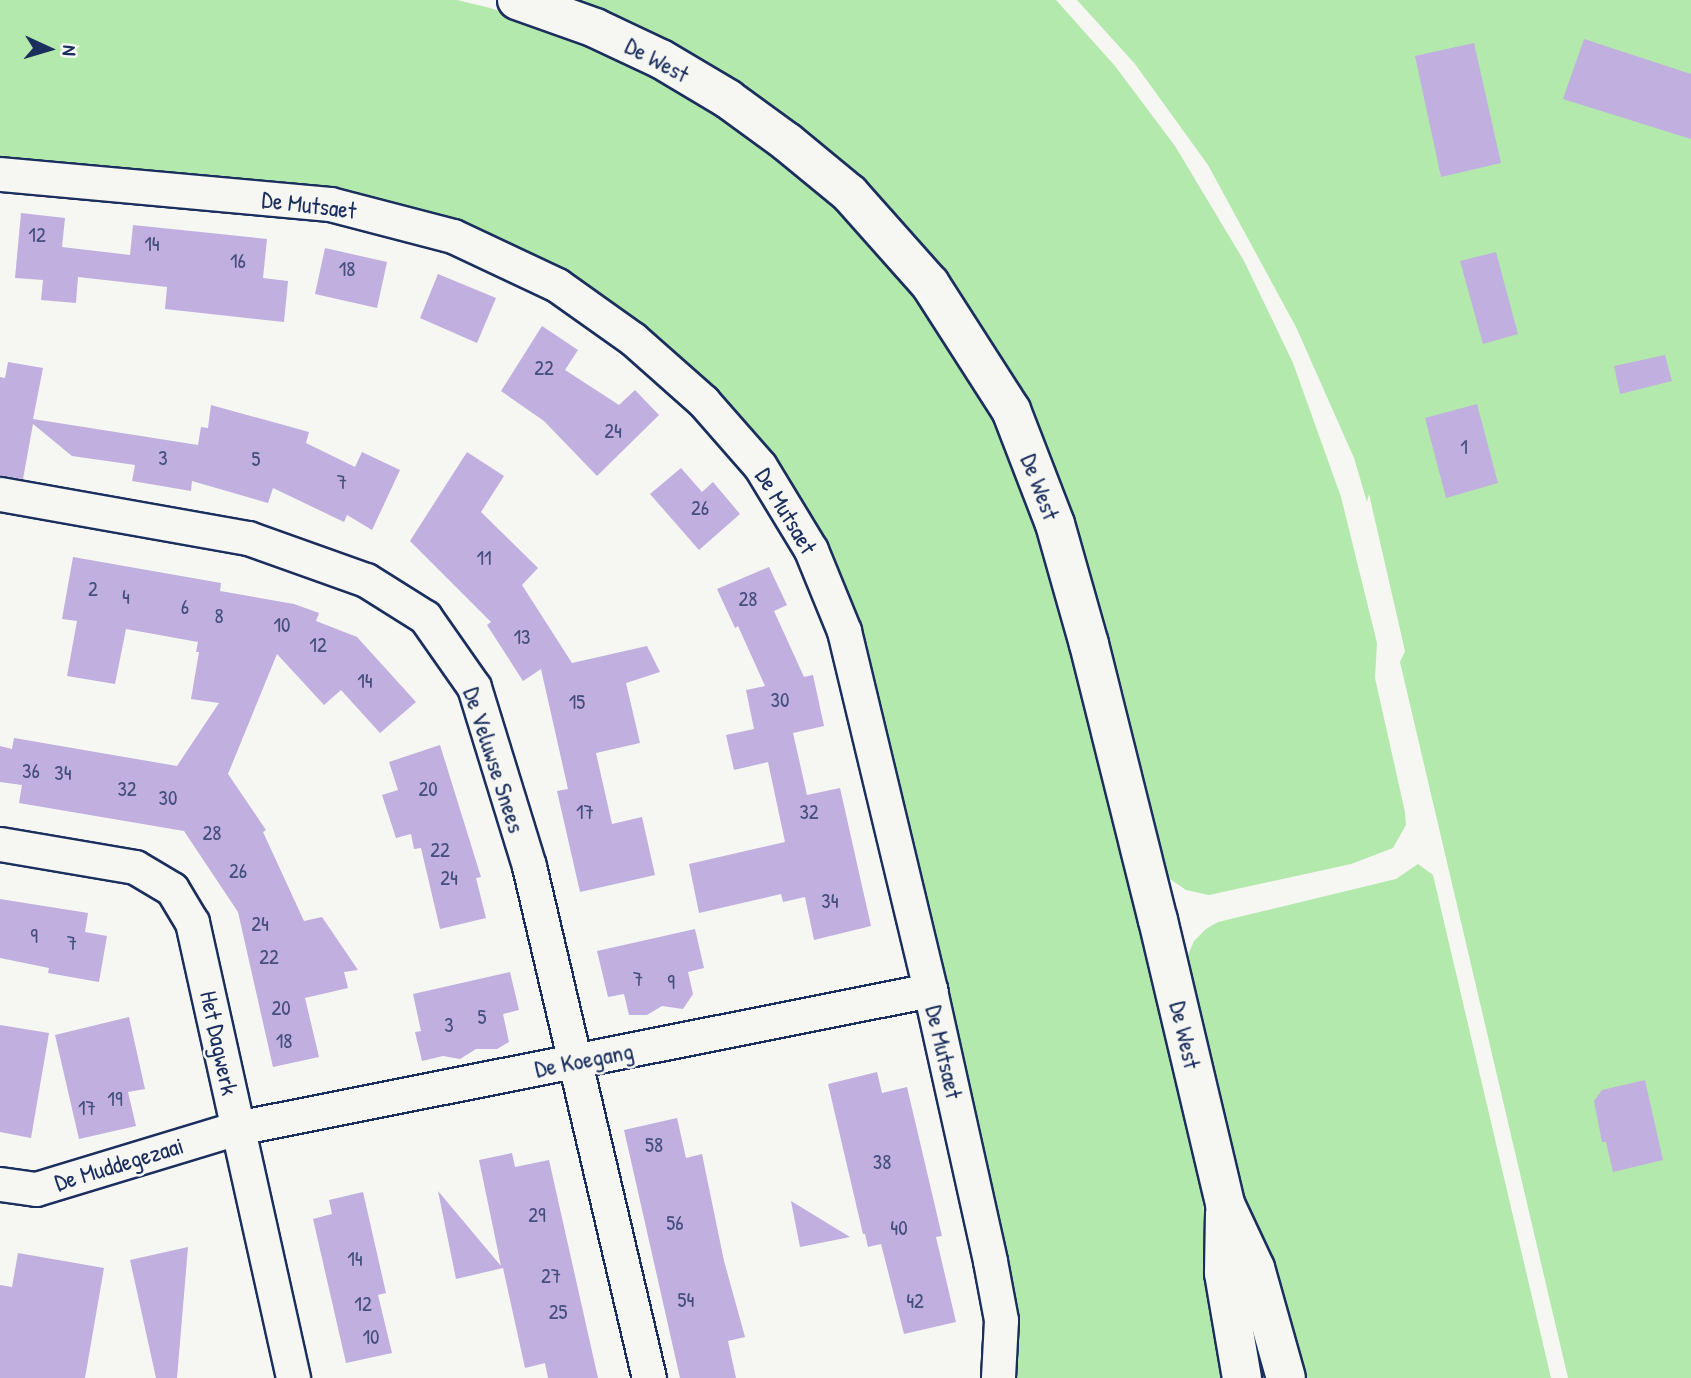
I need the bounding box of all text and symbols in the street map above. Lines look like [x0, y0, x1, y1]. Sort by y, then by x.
north arrow [14, 14, 84, 84]
street label: De West [620, 31, 694, 89]
text: N [57, 45, 83, 56]
street label: De Mutsaet [260, 185, 358, 225]
house number: 12 [28, 222, 46, 248]
house number: 14 [144, 231, 160, 257]
house number: 16 [230, 248, 246, 274]
house number: 18 [339, 256, 355, 282]
house number: 22 [534, 355, 554, 381]
house number: 24 [604, 418, 622, 444]
house number: 1 [1460, 434, 1468, 460]
house number: 3 [158, 445, 168, 471]
house number: 5 [252, 446, 260, 472]
street label: De West [1014, 450, 1066, 524]
street label: De Mutsaet [749, 463, 823, 559]
house number: 7 [337, 469, 347, 495]
house number: 26 [691, 495, 709, 521]
house number: 11 [476, 545, 492, 571]
house number: 2 [88, 576, 98, 602]
house number: 4 [122, 584, 130, 610]
house number: 28 [739, 586, 757, 612]
house number: 6 [181, 594, 189, 620]
house number: 8 [214, 603, 224, 629]
house number: 10 [273, 612, 291, 638]
house number: 13 [513, 624, 531, 650]
house number: 12 [309, 632, 327, 658]
house number: 14 [357, 668, 373, 694]
street label: De Veluwse Snees [457, 684, 531, 836]
house number: 30 [771, 687, 789, 713]
house number: 15 [569, 689, 585, 715]
house number: 36 [22, 758, 40, 784]
house number: 34 [54, 760, 72, 786]
house number: 32 [117, 776, 137, 802]
house number: 20 [418, 776, 438, 802]
house number: 30 [159, 785, 177, 811]
house number: 17 [576, 799, 594, 825]
house number: 32 [799, 799, 819, 825]
house number: 28 [203, 820, 221, 846]
house number: 22 [430, 837, 450, 863]
house number: 26 [229, 858, 247, 884]
house number: 24 [440, 865, 458, 891]
house number: 34 [821, 888, 839, 914]
house number: 24 [251, 911, 269, 937]
house number: 9 [30, 923, 38, 949]
house number: 7 [67, 930, 77, 956]
house number: 22 [259, 944, 279, 970]
house number: 7 [633, 966, 643, 992]
house number: 9 [667, 969, 675, 995]
street label: Het Dagwerk [194, 988, 244, 1098]
house number: 20 [271, 995, 291, 1021]
street label: De West [1163, 998, 1207, 1072]
street label: De Mutsaet [919, 1002, 969, 1102]
house number: 5 [478, 1004, 486, 1030]
house number: 3 [444, 1012, 454, 1038]
house number: 18 [276, 1028, 292, 1054]
street label: De Koegang [532, 1036, 636, 1084]
house number: 19 [107, 1086, 123, 1112]
house number: 17 [78, 1095, 96, 1121]
street label: De Muddegezaai [51, 1131, 187, 1197]
house number: 58 [645, 1132, 663, 1158]
house number: 38 [873, 1149, 891, 1175]
house number: 29 [528, 1202, 546, 1228]
house number: 56 [666, 1210, 684, 1236]
house number: 40 [890, 1215, 908, 1241]
house number: 14 [347, 1246, 363, 1272]
house number: 27 [541, 1263, 561, 1289]
house number: 54 [678, 1287, 694, 1313]
house number: 42 [906, 1288, 924, 1314]
house number: 12 [354, 1291, 372, 1317]
house number: 25 [549, 1299, 567, 1325]
house number: 10 [362, 1324, 380, 1350]

